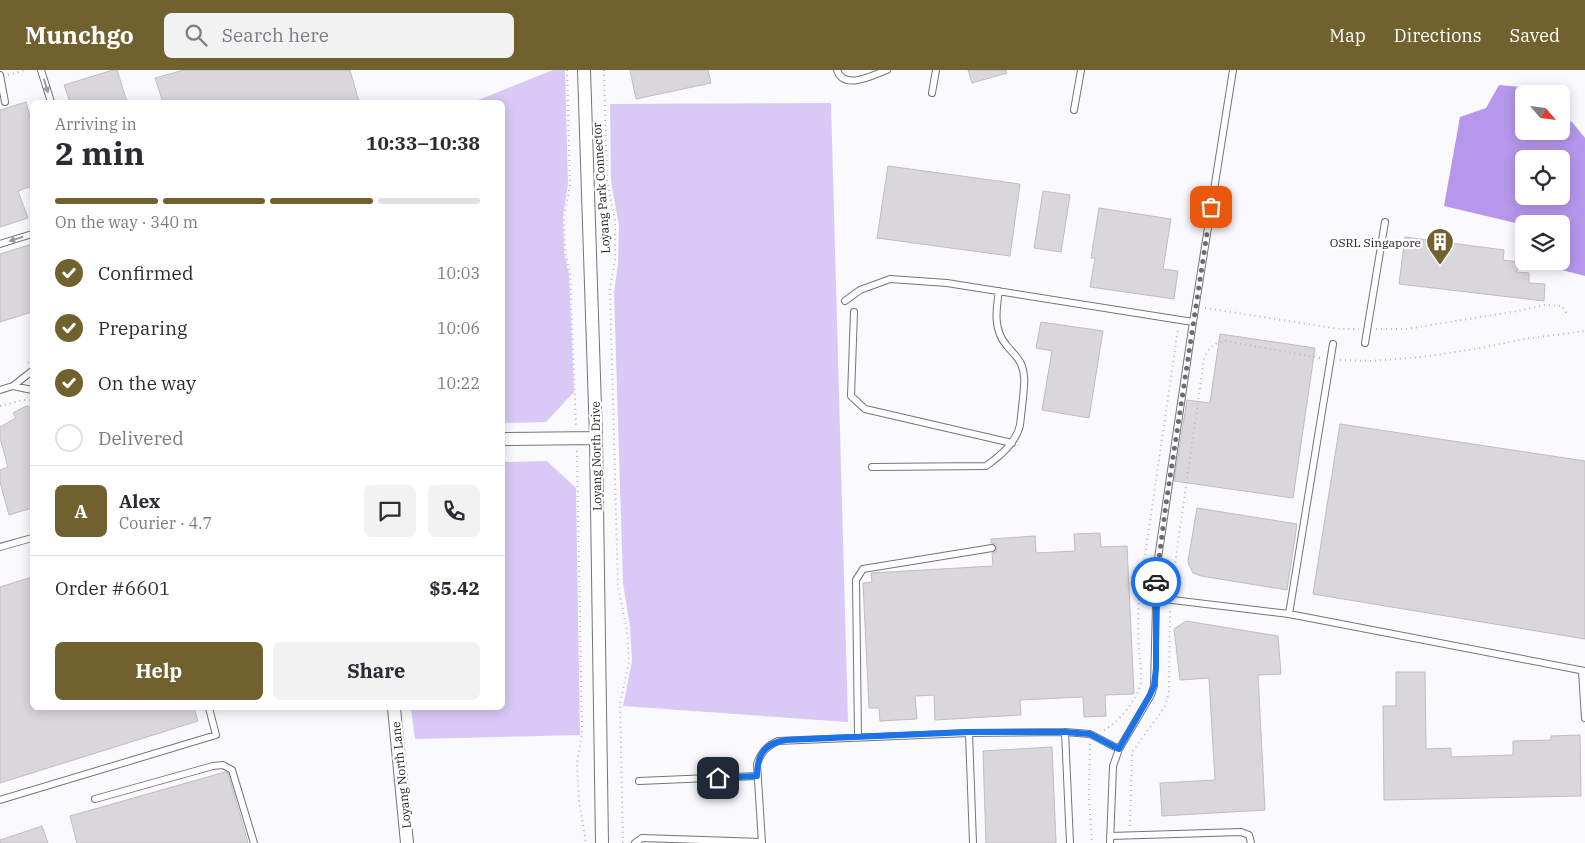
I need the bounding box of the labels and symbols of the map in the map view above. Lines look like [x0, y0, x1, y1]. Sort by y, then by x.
one-way arrow [43, 79, 51, 94]
north arrow [1515, 85, 1570, 140]
street label: Loyang Park Connector [589, 121, 613, 254]
pin [1190, 186, 1232, 228]
building icon: OSRL Singapore [1425, 227, 1455, 266]
place label: OSRL Singapore [1330, 235, 1421, 250]
one-way arrow [9, 236, 24, 244]
street label: Loyang North Drive [588, 401, 604, 511]
courier [1131, 557, 1181, 607]
street label: Loyang North Lane [388, 721, 414, 829]
pin [697, 757, 739, 799]

